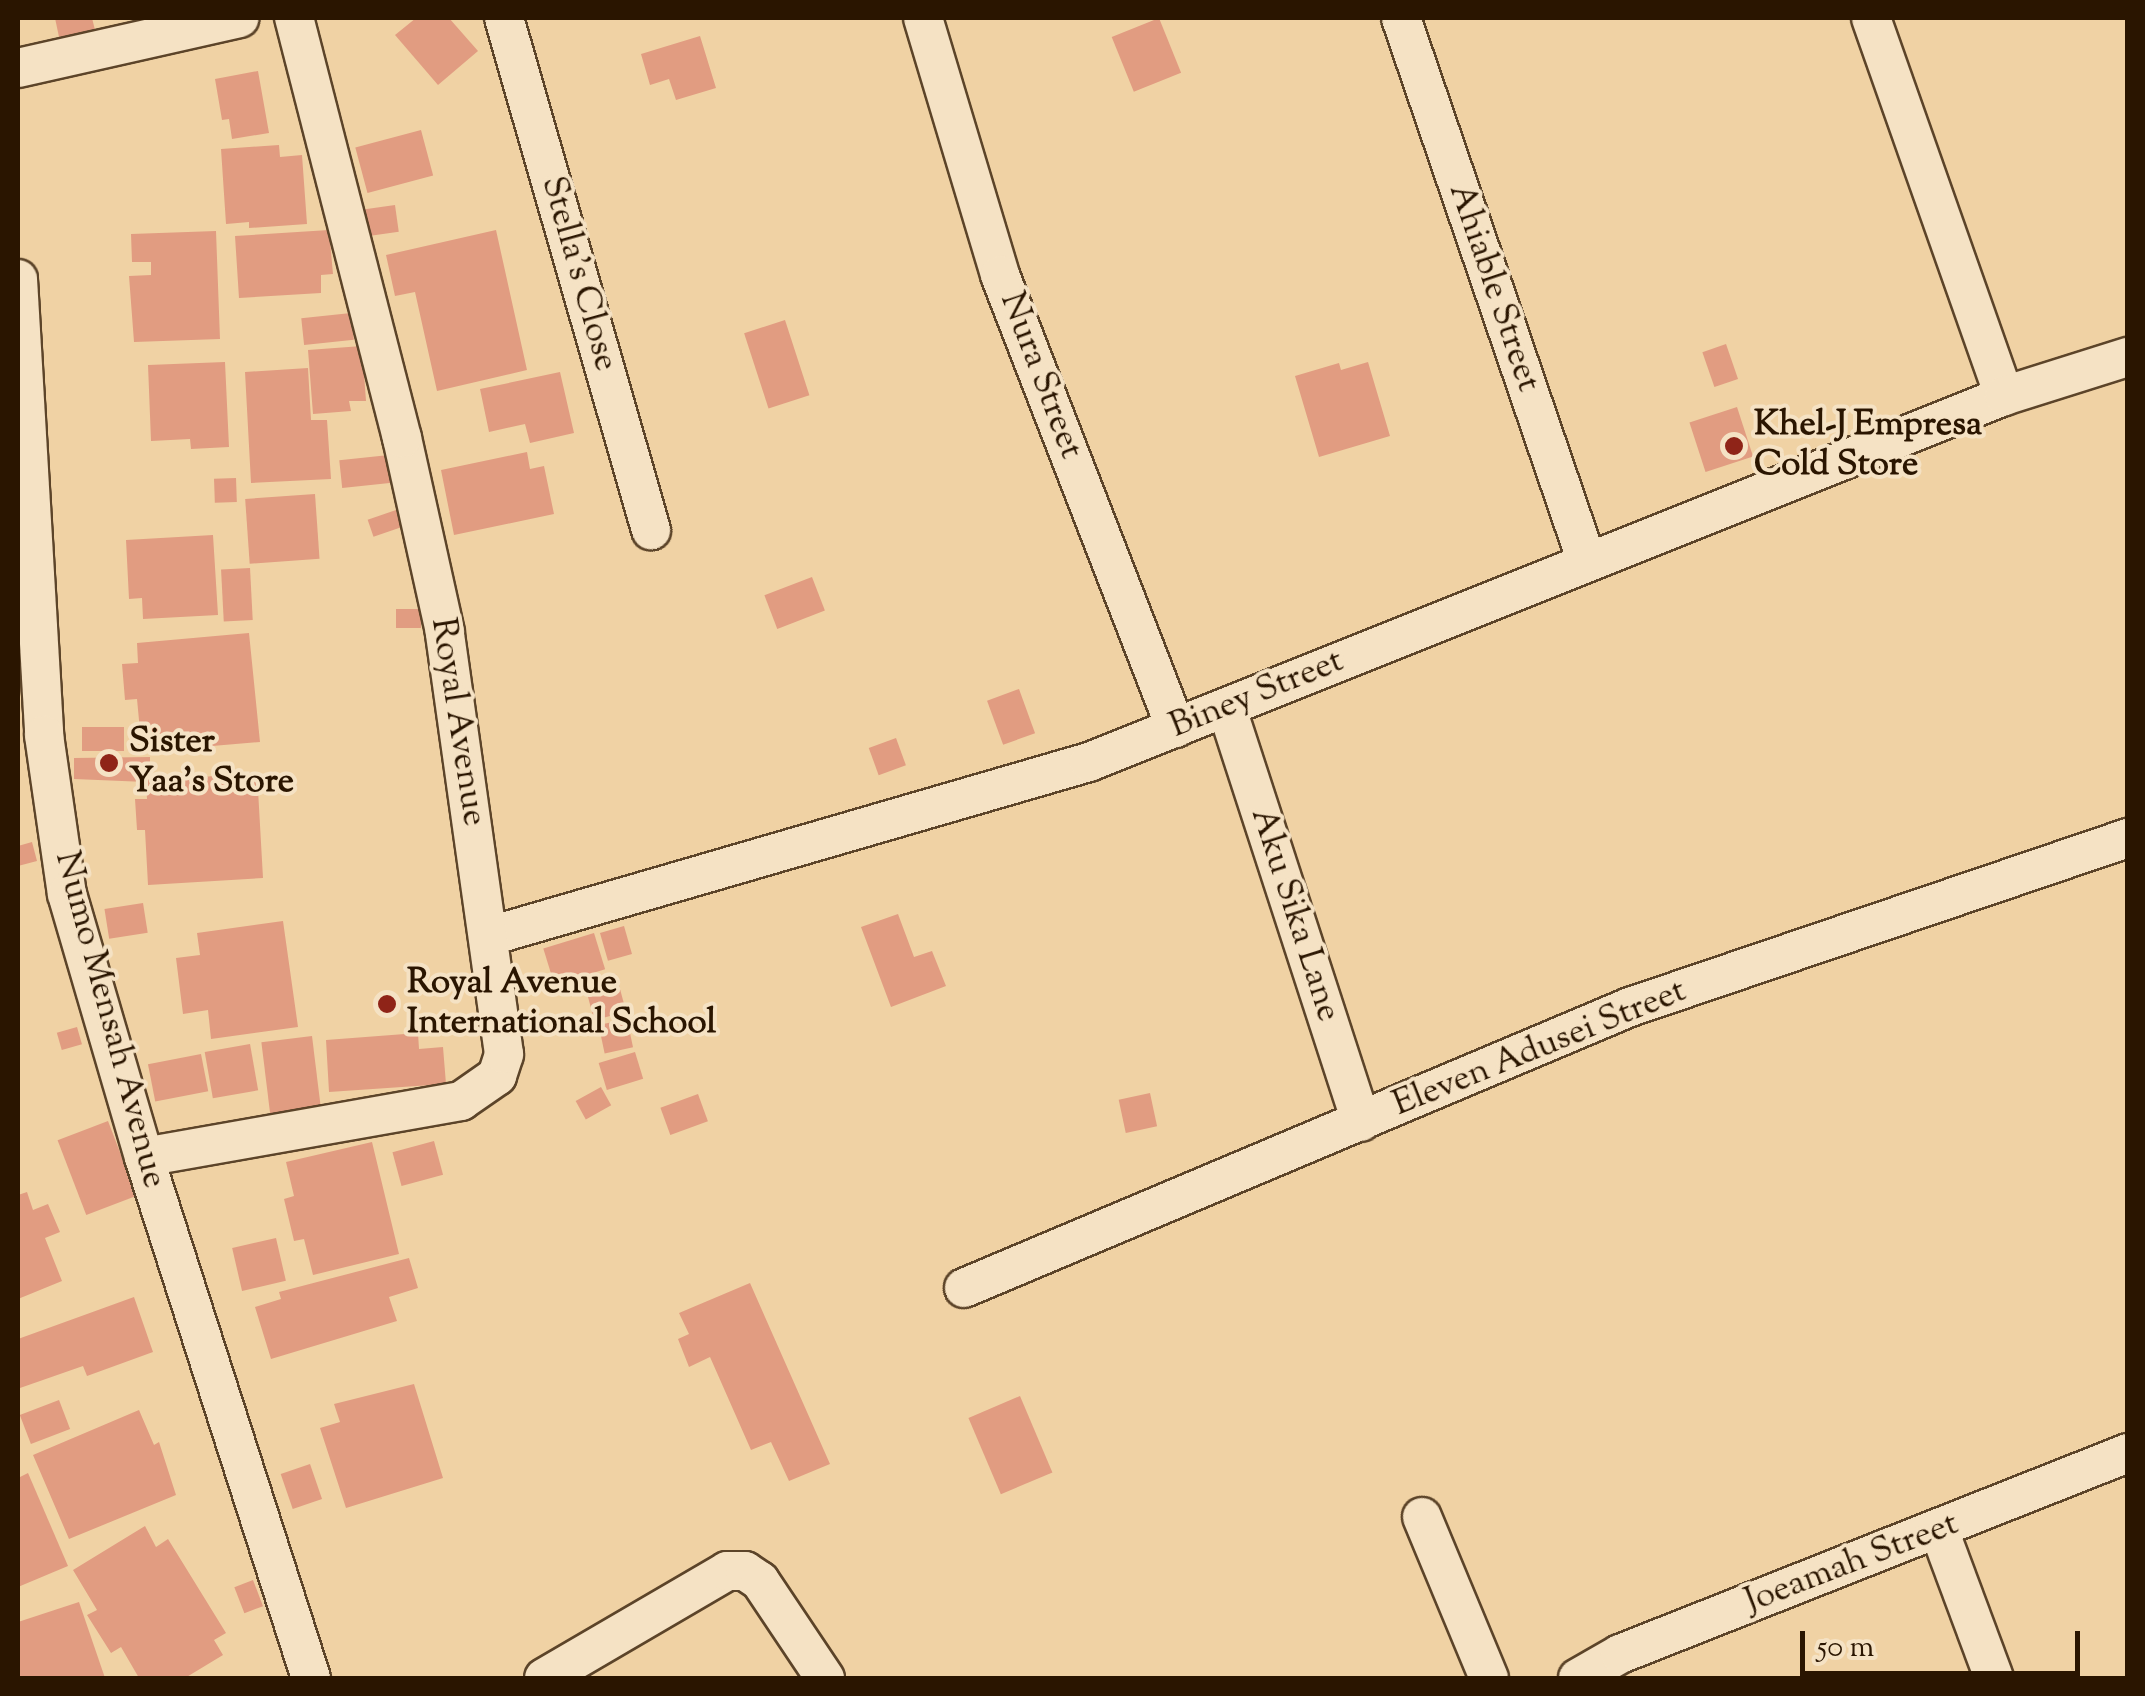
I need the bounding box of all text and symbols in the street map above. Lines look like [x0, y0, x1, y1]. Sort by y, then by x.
street label: Stella's Close [530, 172, 626, 376]
street label: Ahiable Street [1438, 178, 1548, 398]
street label: Nura Street [989, 287, 1091, 465]
place label: Khel-J Empresa Cold Store [1754, 405, 1982, 487]
marker: Khel-J Empresa Cold Store [1723, 435, 1745, 457]
street label: Royal Avenue [420, 615, 494, 829]
street label: Biney Street [1164, 641, 1350, 749]
place label: Sister Yaa's Store [129, 722, 294, 804]
marker: Sister Yaa's Store [98, 752, 120, 774]
street label: Aku Sika Lane [1240, 803, 1348, 1027]
street label: Numo Mensah Avenue [44, 847, 174, 1193]
place label: Royal Avenue International School [407, 963, 716, 1045]
street label: Eleven Adusei Street [1387, 971, 1693, 1127]
marker: Royal Avenue International School [376, 993, 398, 1015]
street label: Joeamah Street [1739, 1504, 1965, 1624]
scale bar [1805, 1611, 2085, 1673]
text: 50 m [1817, 1627, 1874, 1670]

